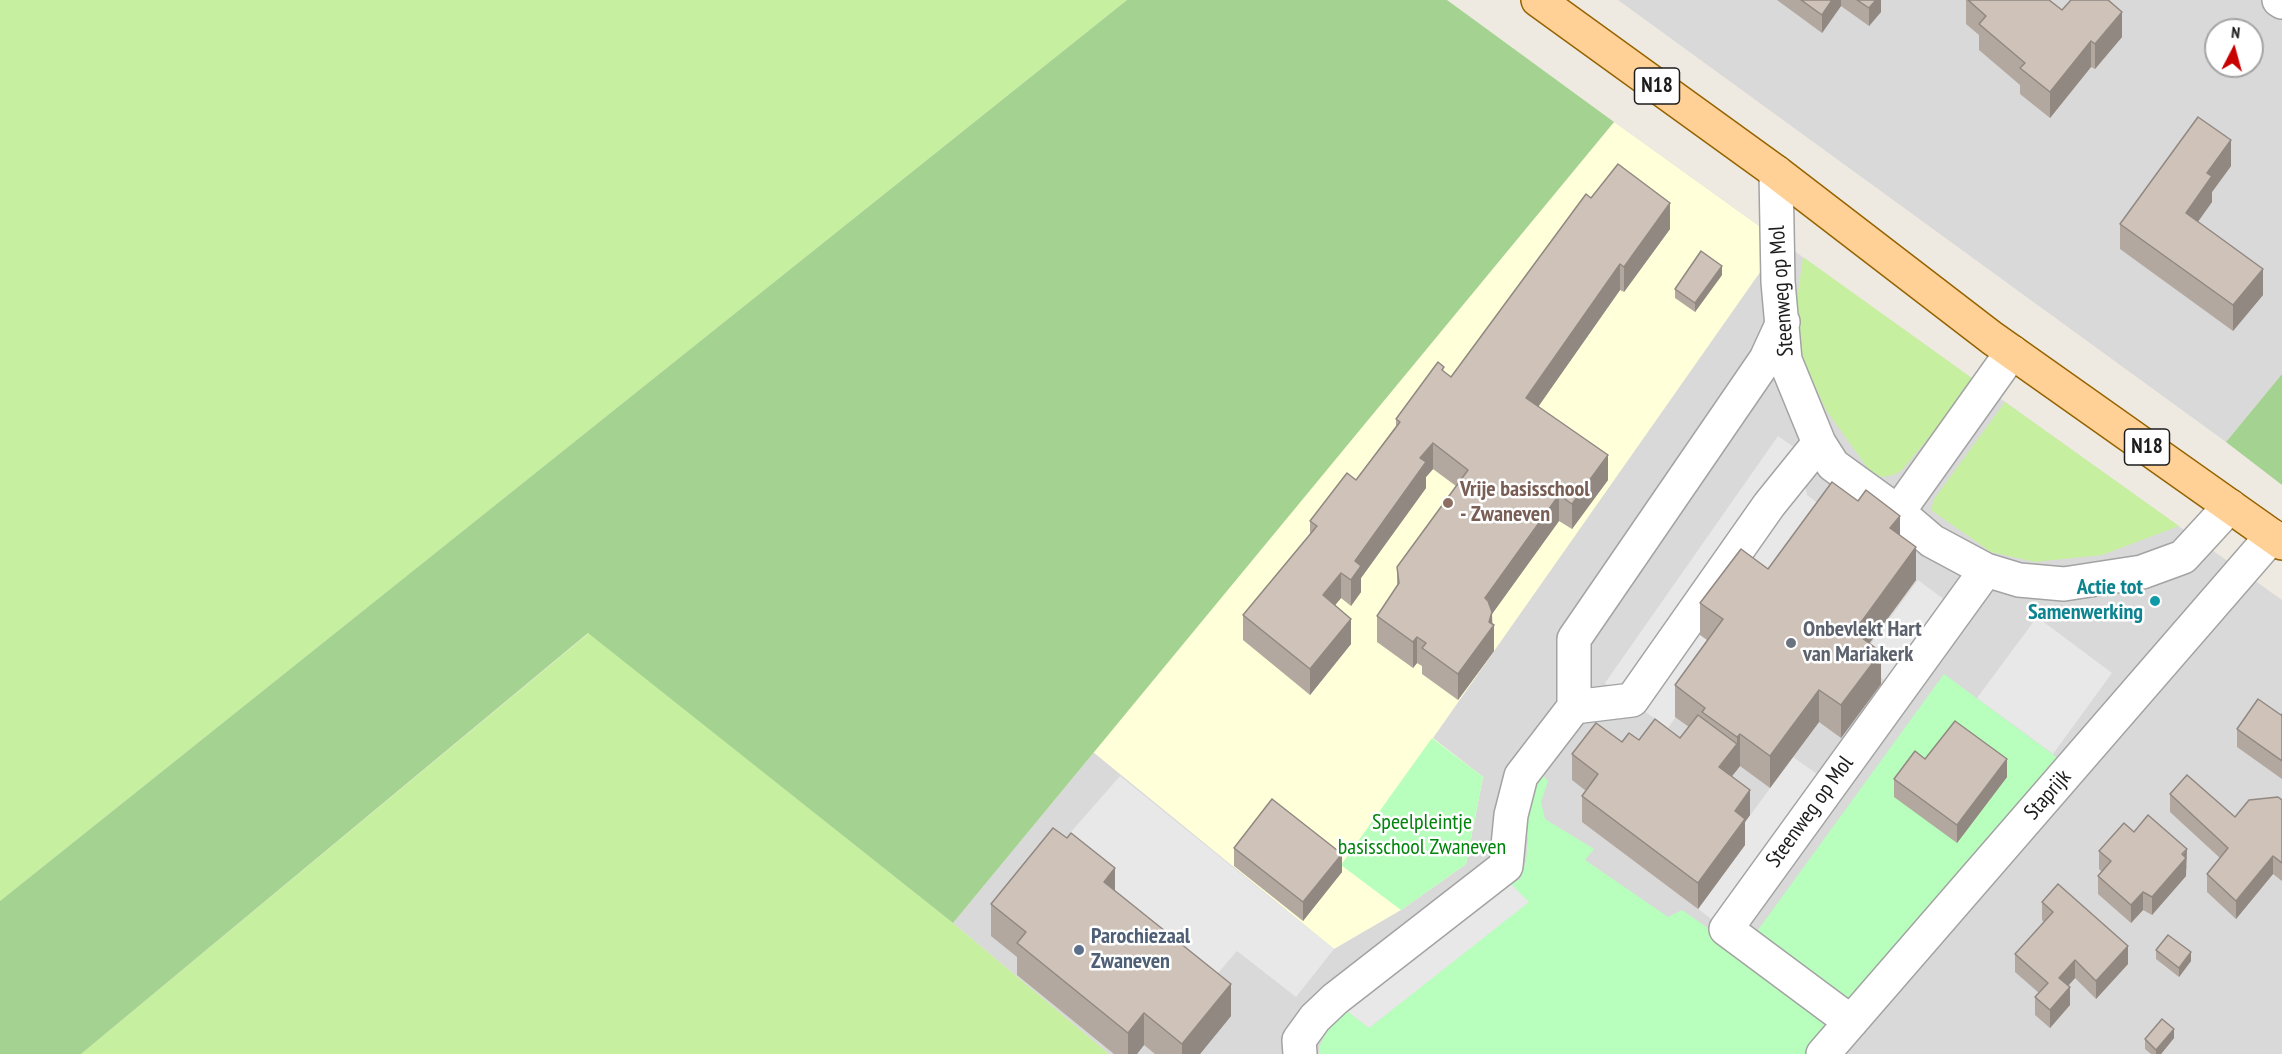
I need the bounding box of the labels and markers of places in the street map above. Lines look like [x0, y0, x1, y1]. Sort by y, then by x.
place label: Vrije basisschool - Zwaneven [1460, 477, 1590, 528]
marker: Vrije basisschool - Zwaneven [1441, 496, 1455, 510]
place label: Actie tot Samenwerking [2028, 575, 2143, 626]
marker: Actie tot Samenwerking [2148, 594, 2162, 608]
place label: Onbevlekt Hart van Mariakerk [1803, 617, 1922, 668]
marker: Onbevlekt Hart van Mariakerk [1784, 636, 1798, 650]
place label: Parochiezaal Zwaneven [1091, 924, 1190, 975]
marker: Parochiezaal Zwaneven [1072, 943, 1086, 957]

